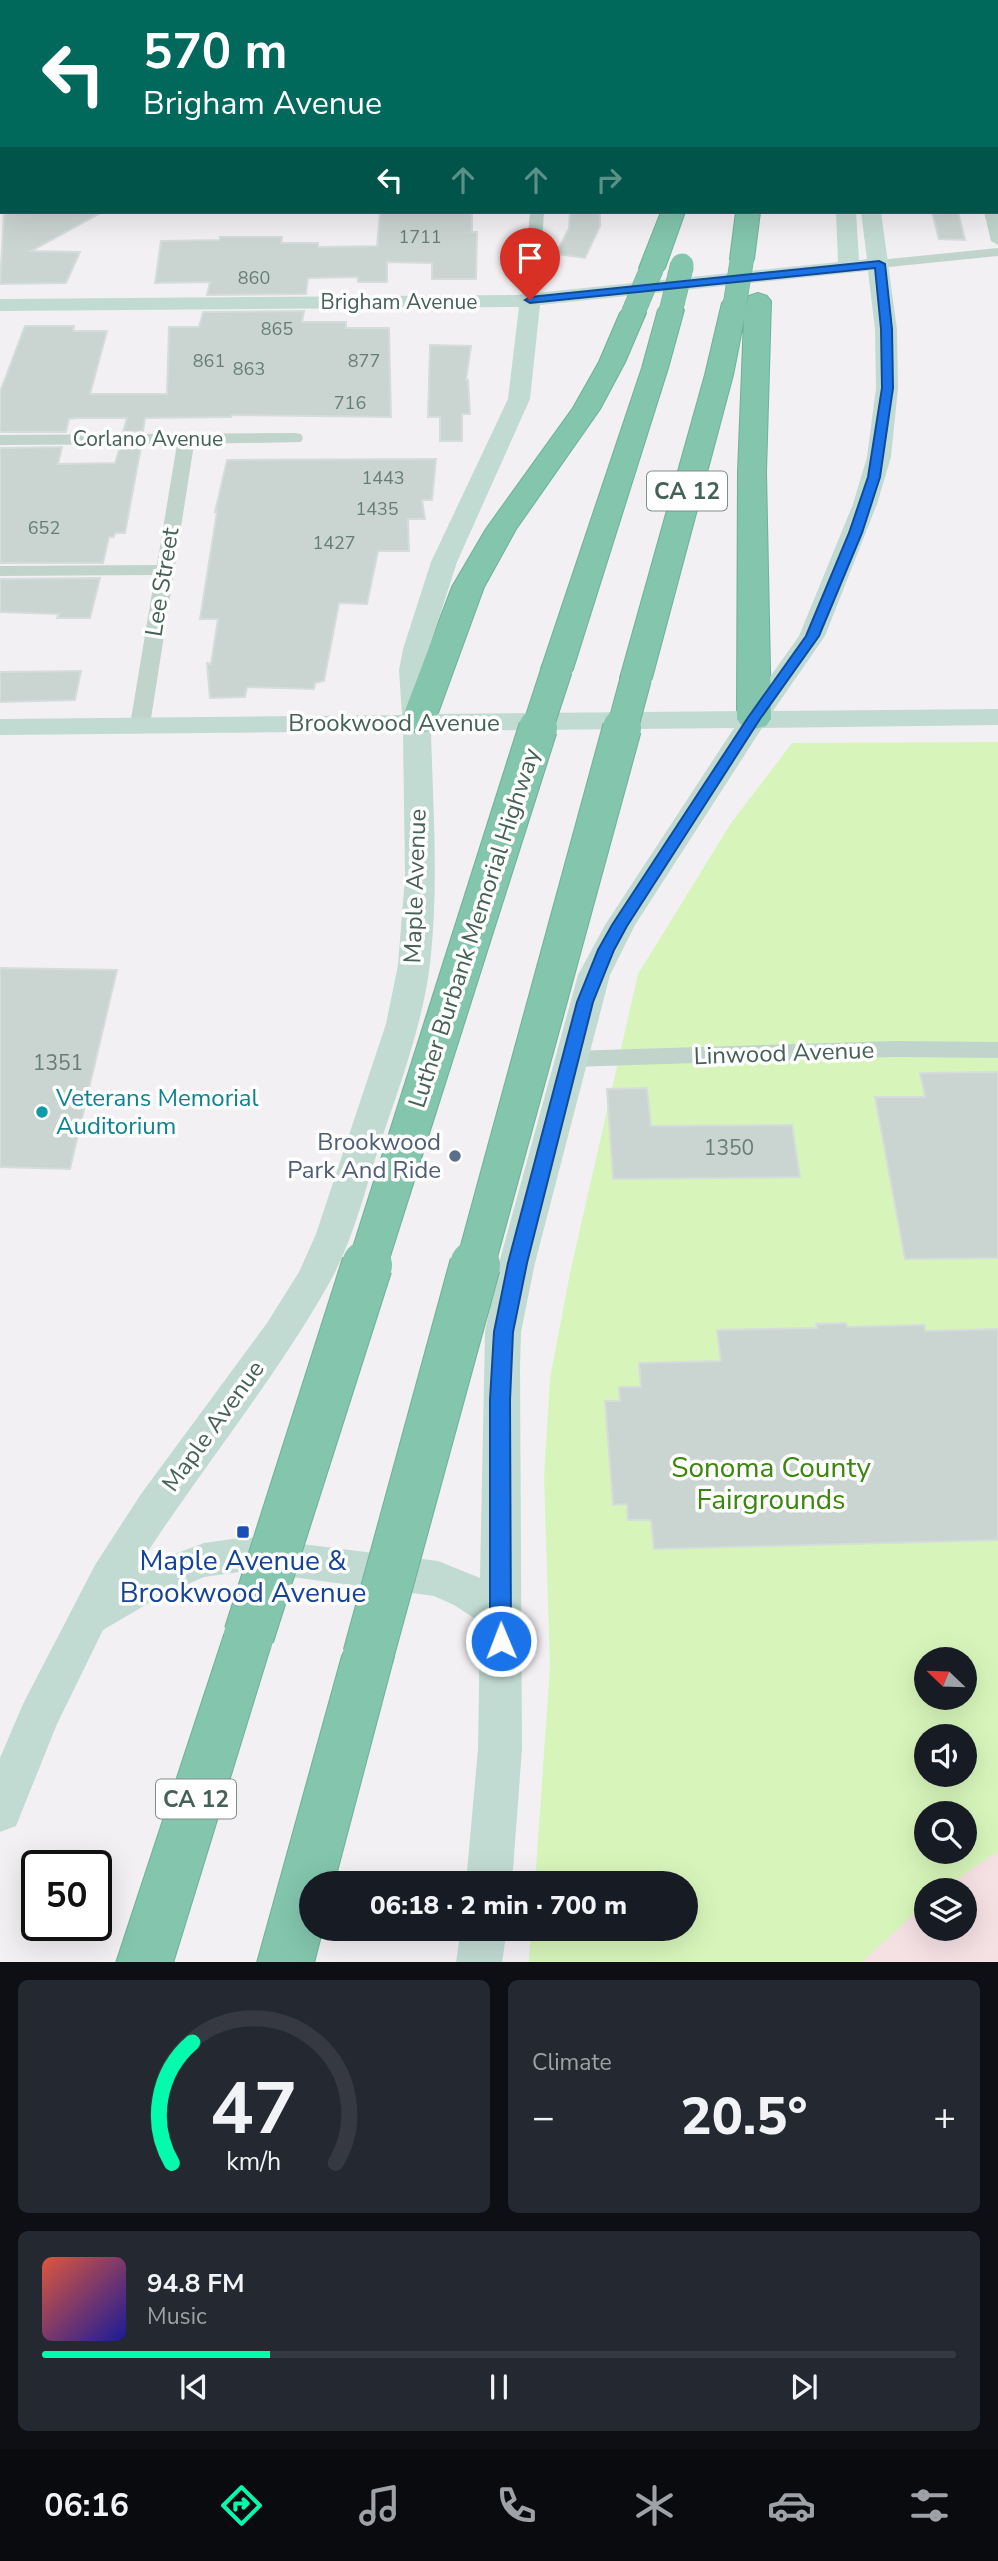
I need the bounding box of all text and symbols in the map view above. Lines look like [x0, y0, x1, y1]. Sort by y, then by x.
text: 570 m [143, 18, 287, 85]
icon: left [28, 28, 119, 119]
text: Brigham Avenue [143, 82, 382, 125]
icon: left [371, 161, 409, 199]
icon: ahead [444, 161, 482, 199]
icon: ahead [517, 161, 555, 199]
icon: right [590, 161, 628, 199]
house number: 1711 [398, 225, 442, 249]
pin [500, 228, 560, 300]
icon: arrive [511, 239, 549, 277]
house number: 860 [238, 266, 270, 290]
street label: Brigham Avenue [321, 288, 477, 316]
house number: 865 [261, 317, 293, 341]
house number: 861 [193, 349, 225, 373]
house number: 877 [348, 349, 380, 373]
house number: 863 [233, 357, 265, 381]
house number: 716 [334, 391, 366, 415]
street label: Corlano Avenue [73, 425, 223, 453]
house number: 1443 [361, 466, 405, 490]
road number: CA 12 [647, 471, 727, 510]
house number: 1435 [355, 497, 399, 521]
house number: 652 [28, 516, 60, 540]
street label: Lee Street [138, 525, 187, 639]
house number: 1427 [312, 531, 356, 555]
street label: Brookwood Avenue [288, 707, 500, 739]
street label: Luther Burbank Memorial Highway [401, 744, 548, 1112]
street label: Maple Avenue [396, 808, 434, 964]
street label: Linwood Avenue [693, 1034, 875, 1072]
house number: 1351 [33, 1049, 83, 1077]
place label: Veterans Memorial Auditorium [55, 1082, 259, 1142]
marker: Veterans Memorial Auditorium [34, 1104, 50, 1120]
place label: Brookwood Park And Ride [287, 1126, 441, 1186]
house number: 1350 [704, 1134, 754, 1162]
marker: Brookwood Park And Ride [447, 1148, 463, 1164]
street label: Maple Avenue [155, 1354, 271, 1498]
park label: Sonoma County Fairgrounds [671, 1449, 871, 1519]
marker: Maple Avenue & Brookwood Avenue [235, 1524, 251, 1540]
place label: Maple Avenue & Brookwood Avenue [120, 1542, 366, 1612]
position arrow [464, 1604, 538, 1678]
north arrow [914, 1647, 976, 1710]
map controls [914, 1647, 977, 1941]
button: sound [914, 1724, 977, 1787]
road number: CA 12 [156, 1780, 236, 1818]
button: search [914, 1801, 977, 1864]
speed limit sign: 50 [21, 1850, 112, 1941]
button: layers [914, 1878, 977, 1941]
text: 06:18 · 2 min · 700 m [370, 1888, 627, 1923]
text: Climate [532, 2047, 612, 2078]
text: 47 [210, 2059, 298, 2159]
text: 20.5° [680, 2081, 808, 2152]
text: − [532, 2092, 555, 2143]
text: + [933, 2092, 956, 2143]
text: km/h [226, 2144, 282, 2178]
text: 94.8 FM [147, 2266, 244, 2301]
text: Music [147, 2301, 207, 2332]
icon: previous [175, 2368, 213, 2406]
icon: pause [480, 2368, 518, 2406]
icon: next [785, 2368, 823, 2406]
icon: directions [217, 2481, 266, 2530]
icon: music [355, 2481, 404, 2530]
icon: phone [492, 2481, 541, 2530]
icon: climate [630, 2481, 679, 2530]
icon: car [767, 2481, 816, 2530]
icon: filters [905, 2481, 954, 2530]
text: 06:16 [44, 2484, 129, 2527]

